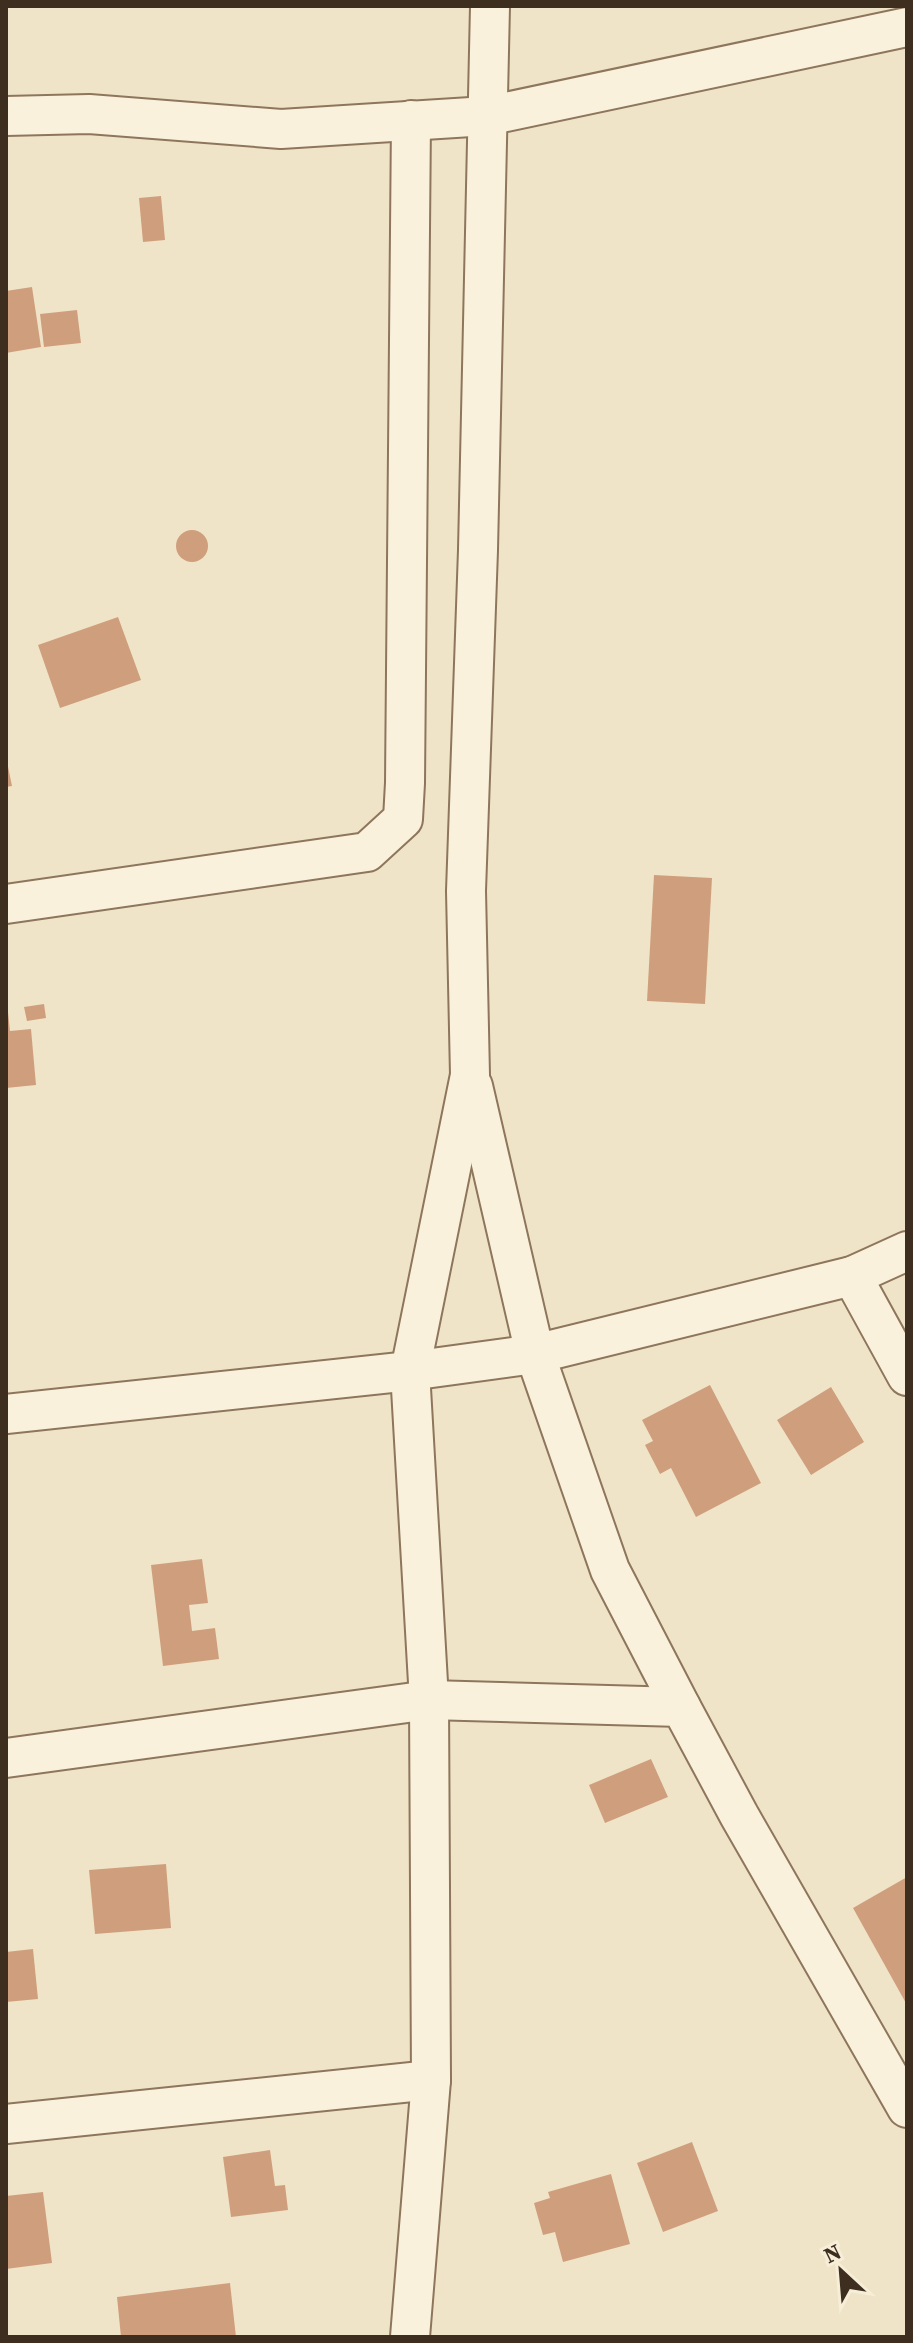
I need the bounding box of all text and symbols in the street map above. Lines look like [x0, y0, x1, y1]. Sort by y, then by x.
north arrow [801, 2231, 881, 2311]
text: N [818, 2236, 846, 2270]

